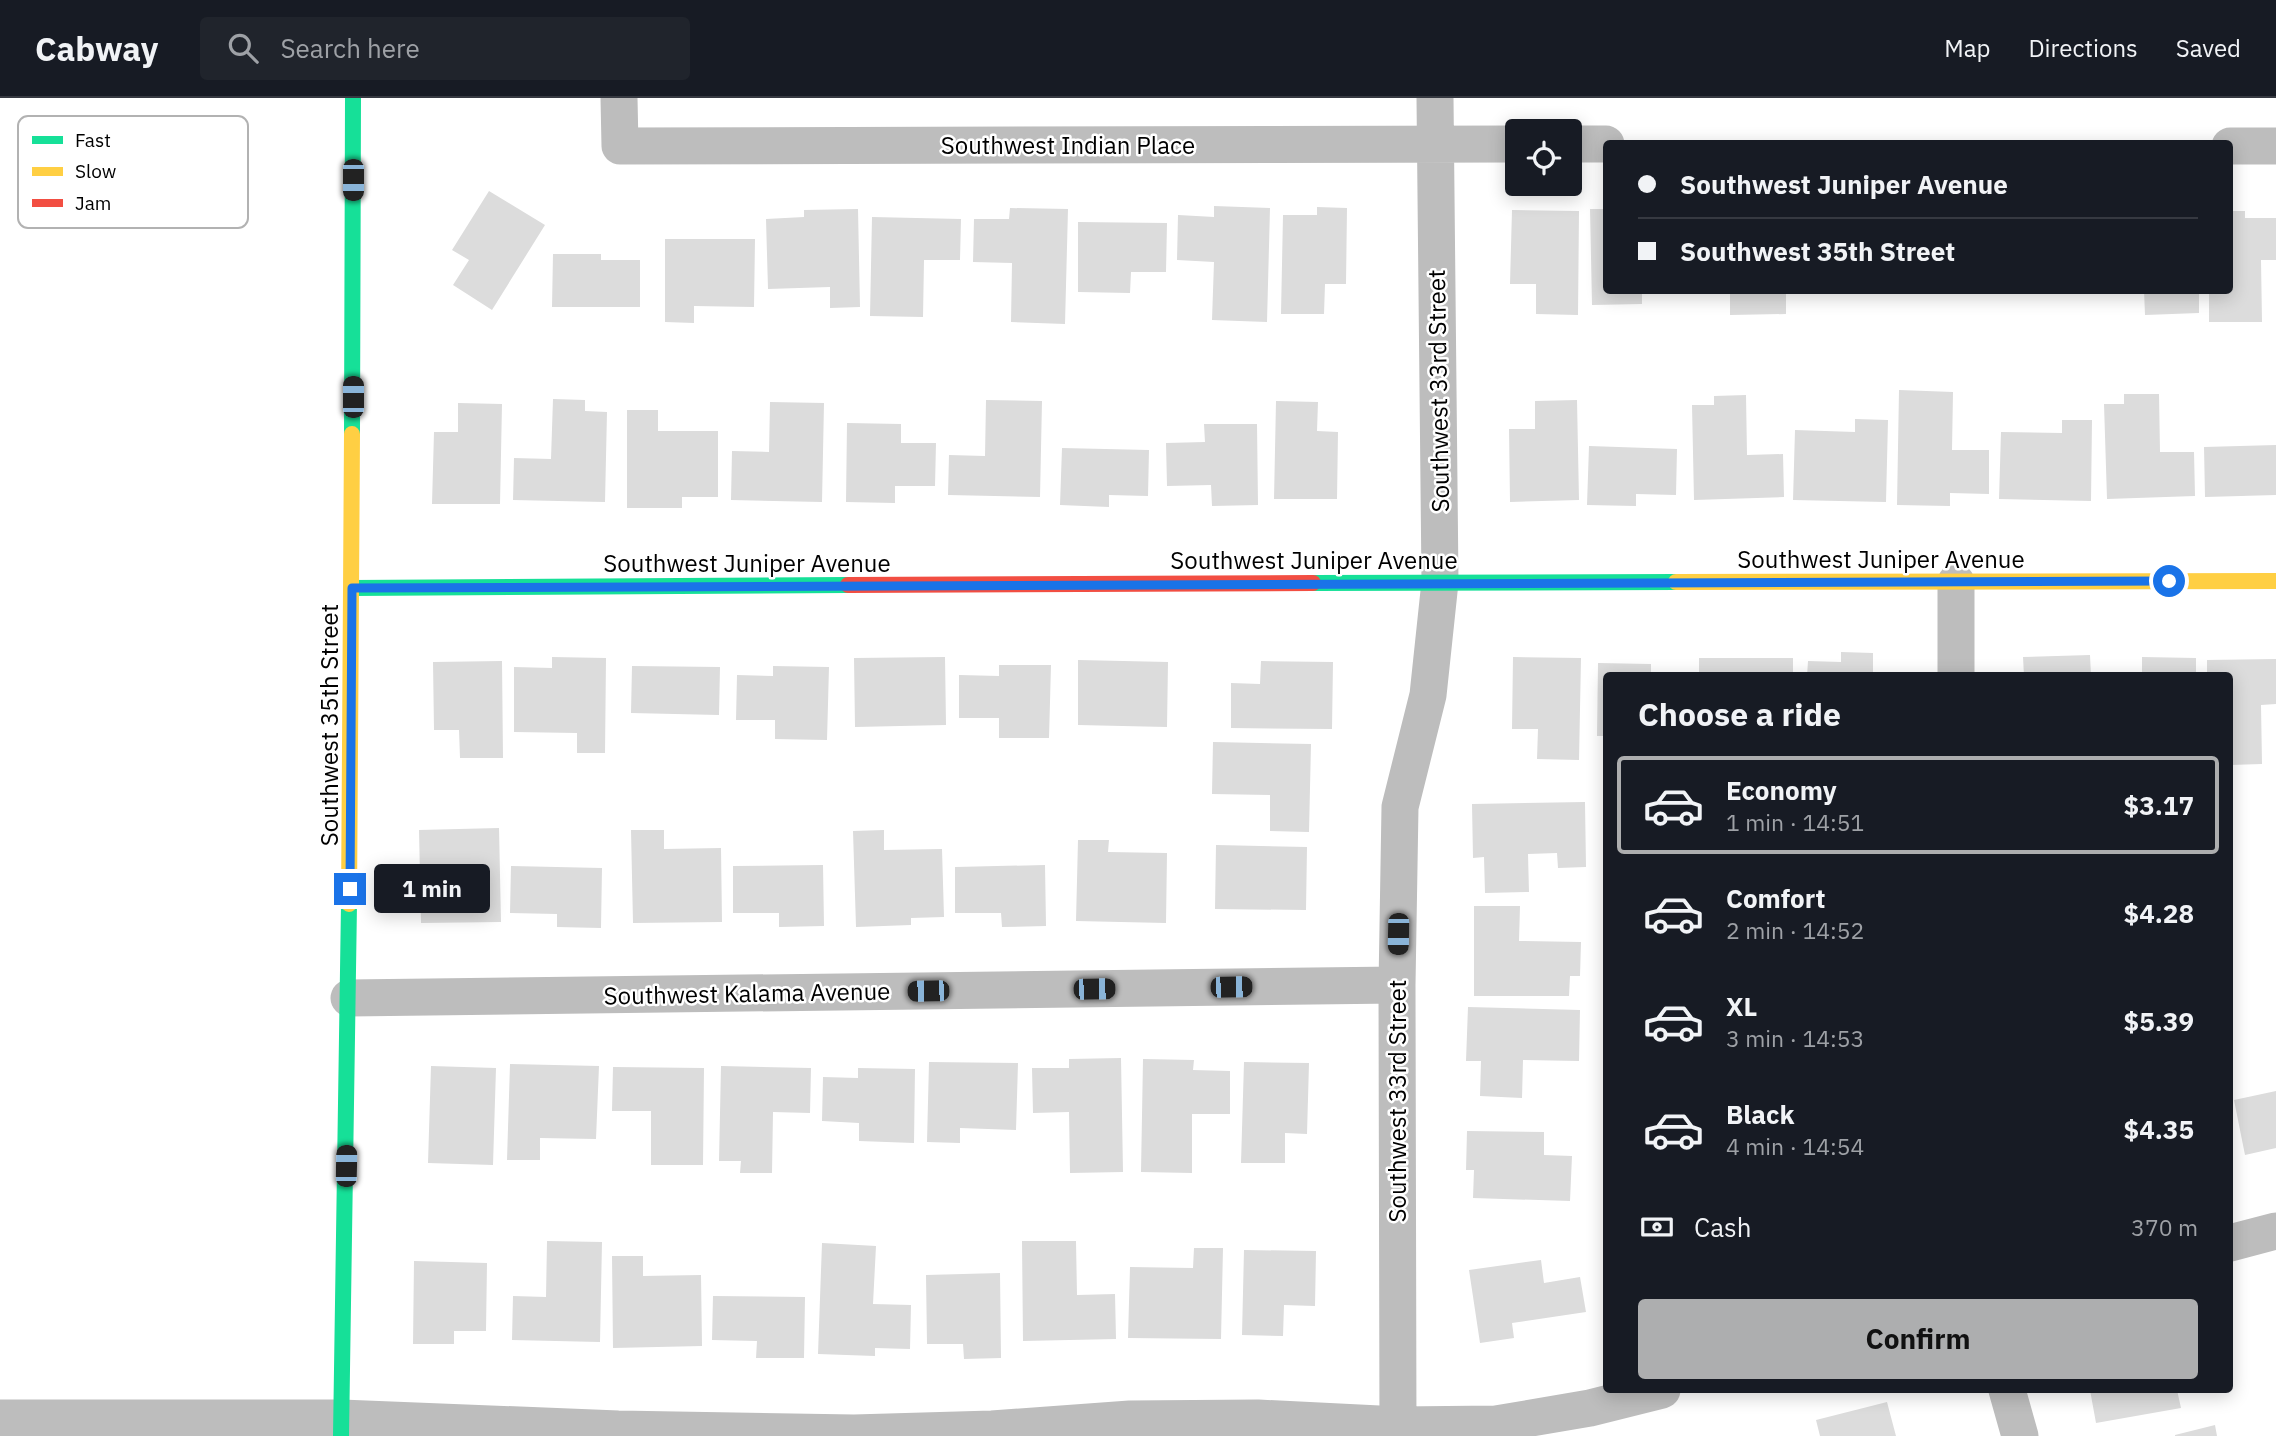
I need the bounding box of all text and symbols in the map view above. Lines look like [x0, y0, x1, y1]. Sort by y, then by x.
search box [200, 17, 690, 80]
text: Cabway [35, 27, 158, 70]
icon: search [224, 29, 262, 67]
text: Search here [280, 31, 420, 65]
text: Map [1944, 32, 1990, 64]
text: Directions [2028, 32, 2138, 64]
text: Saved [2176, 32, 2241, 64]
legend [18, 116, 248, 228]
map controls [1505, 119, 1582, 196]
button: locate [1505, 119, 1582, 196]
text: Fast [75, 128, 111, 152]
street label: Southwest Indian Place [941, 129, 1195, 161]
text: Slow [75, 159, 116, 183]
car [343, 159, 364, 201]
text: Southwest Juniper Avenue [1680, 167, 2008, 201]
text: Jam [75, 191, 111, 215]
text: Southwest 35th Street [1680, 234, 1955, 268]
street label: Southwest 33rd Street [1420, 269, 1456, 513]
car [343, 376, 364, 418]
street label: Southwest Juniper Avenue [1737, 543, 2025, 575]
street label: Southwest Juniper Avenue [1170, 544, 1458, 576]
street label: Southwest Juniper Avenue [603, 547, 891, 579]
route start [2153, 565, 2185, 597]
street label: Southwest 35th Street [313, 604, 345, 846]
text: Choose a ride [1638, 693, 1841, 735]
text: Economy [1726, 773, 1837, 807]
icon: car [1642, 774, 1705, 837]
text: $3.17 [2124, 788, 2194, 822]
text: 1 min · 14:51 [1726, 807, 1864, 837]
callout: 1 min [374, 864, 490, 914]
route end [334, 873, 366, 905]
text: 1 min [402, 873, 462, 903]
text: Comfort [1726, 881, 1825, 915]
icon: car [1642, 882, 1705, 945]
text: $4.28 [2124, 896, 2194, 930]
car [1388, 913, 1409, 955]
text: 2 min · 14:52 [1726, 915, 1864, 945]
street label: Southwest Kalama Avenue [603, 975, 891, 1011]
car [1210, 976, 1253, 998]
car [1073, 978, 1116, 1000]
car [907, 980, 950, 1002]
street label: Southwest 33rd Street [1381, 980, 1413, 1222]
text: XL [1726, 989, 1757, 1023]
icon: car [1642, 990, 1705, 1053]
text: $5.39 [2124, 1004, 2194, 1038]
text: 3 min · 14:53 [1726, 1023, 1864, 1053]
text: Black [1726, 1097, 1794, 1131]
icon: car [1642, 1098, 1705, 1161]
text: $4.35 [2124, 1112, 2194, 1146]
text: 4 min · 14:54 [1726, 1131, 1864, 1161]
car [336, 1145, 357, 1187]
icon: cash [1638, 1208, 1676, 1246]
text: Cash [1694, 1210, 1751, 1244]
text: 370 m [2131, 1212, 2198, 1242]
button: Confirm [1638, 1299, 2198, 1379]

